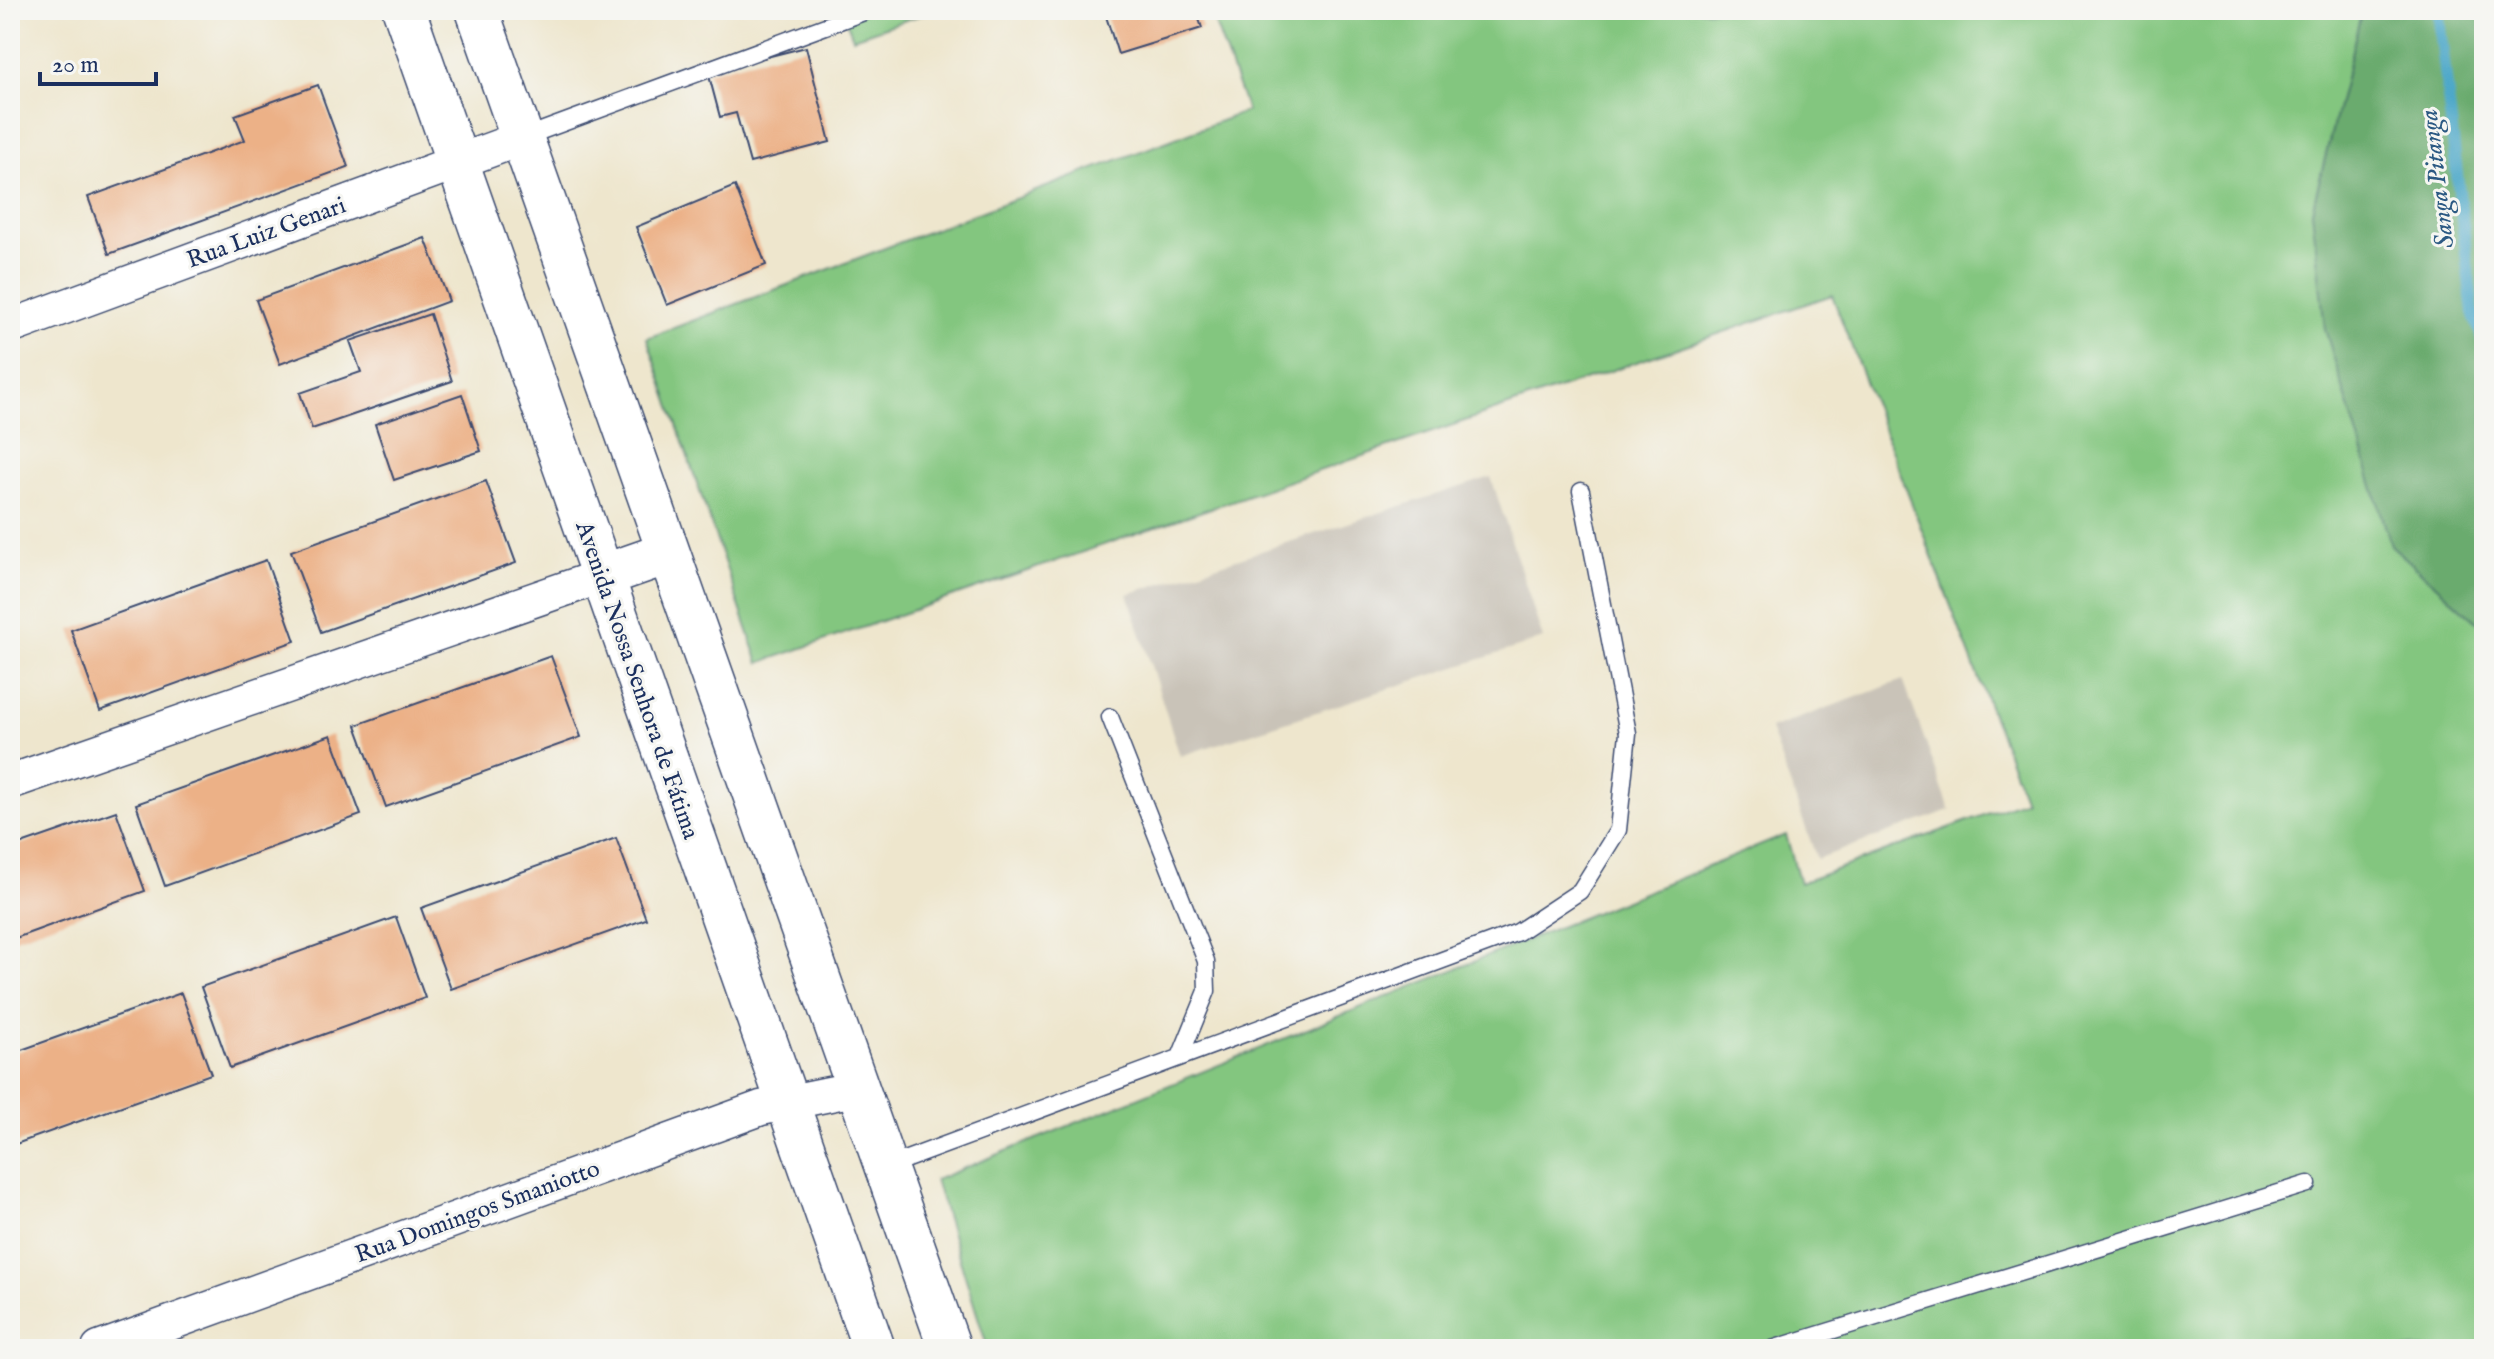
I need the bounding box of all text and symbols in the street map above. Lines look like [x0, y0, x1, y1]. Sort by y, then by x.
scale bar [40, 36, 156, 86]
text: 20 m [52, 50, 99, 81]
water label: Sanga Pitanga [2413, 107, 2463, 250]
street label: Rua Luiz Genari [183, 190, 350, 277]
street label: Avenida Nossa Senhora de Fátima [567, 516, 706, 844]
street label: Rua Domingos Smaniotto [351, 1154, 604, 1271]

